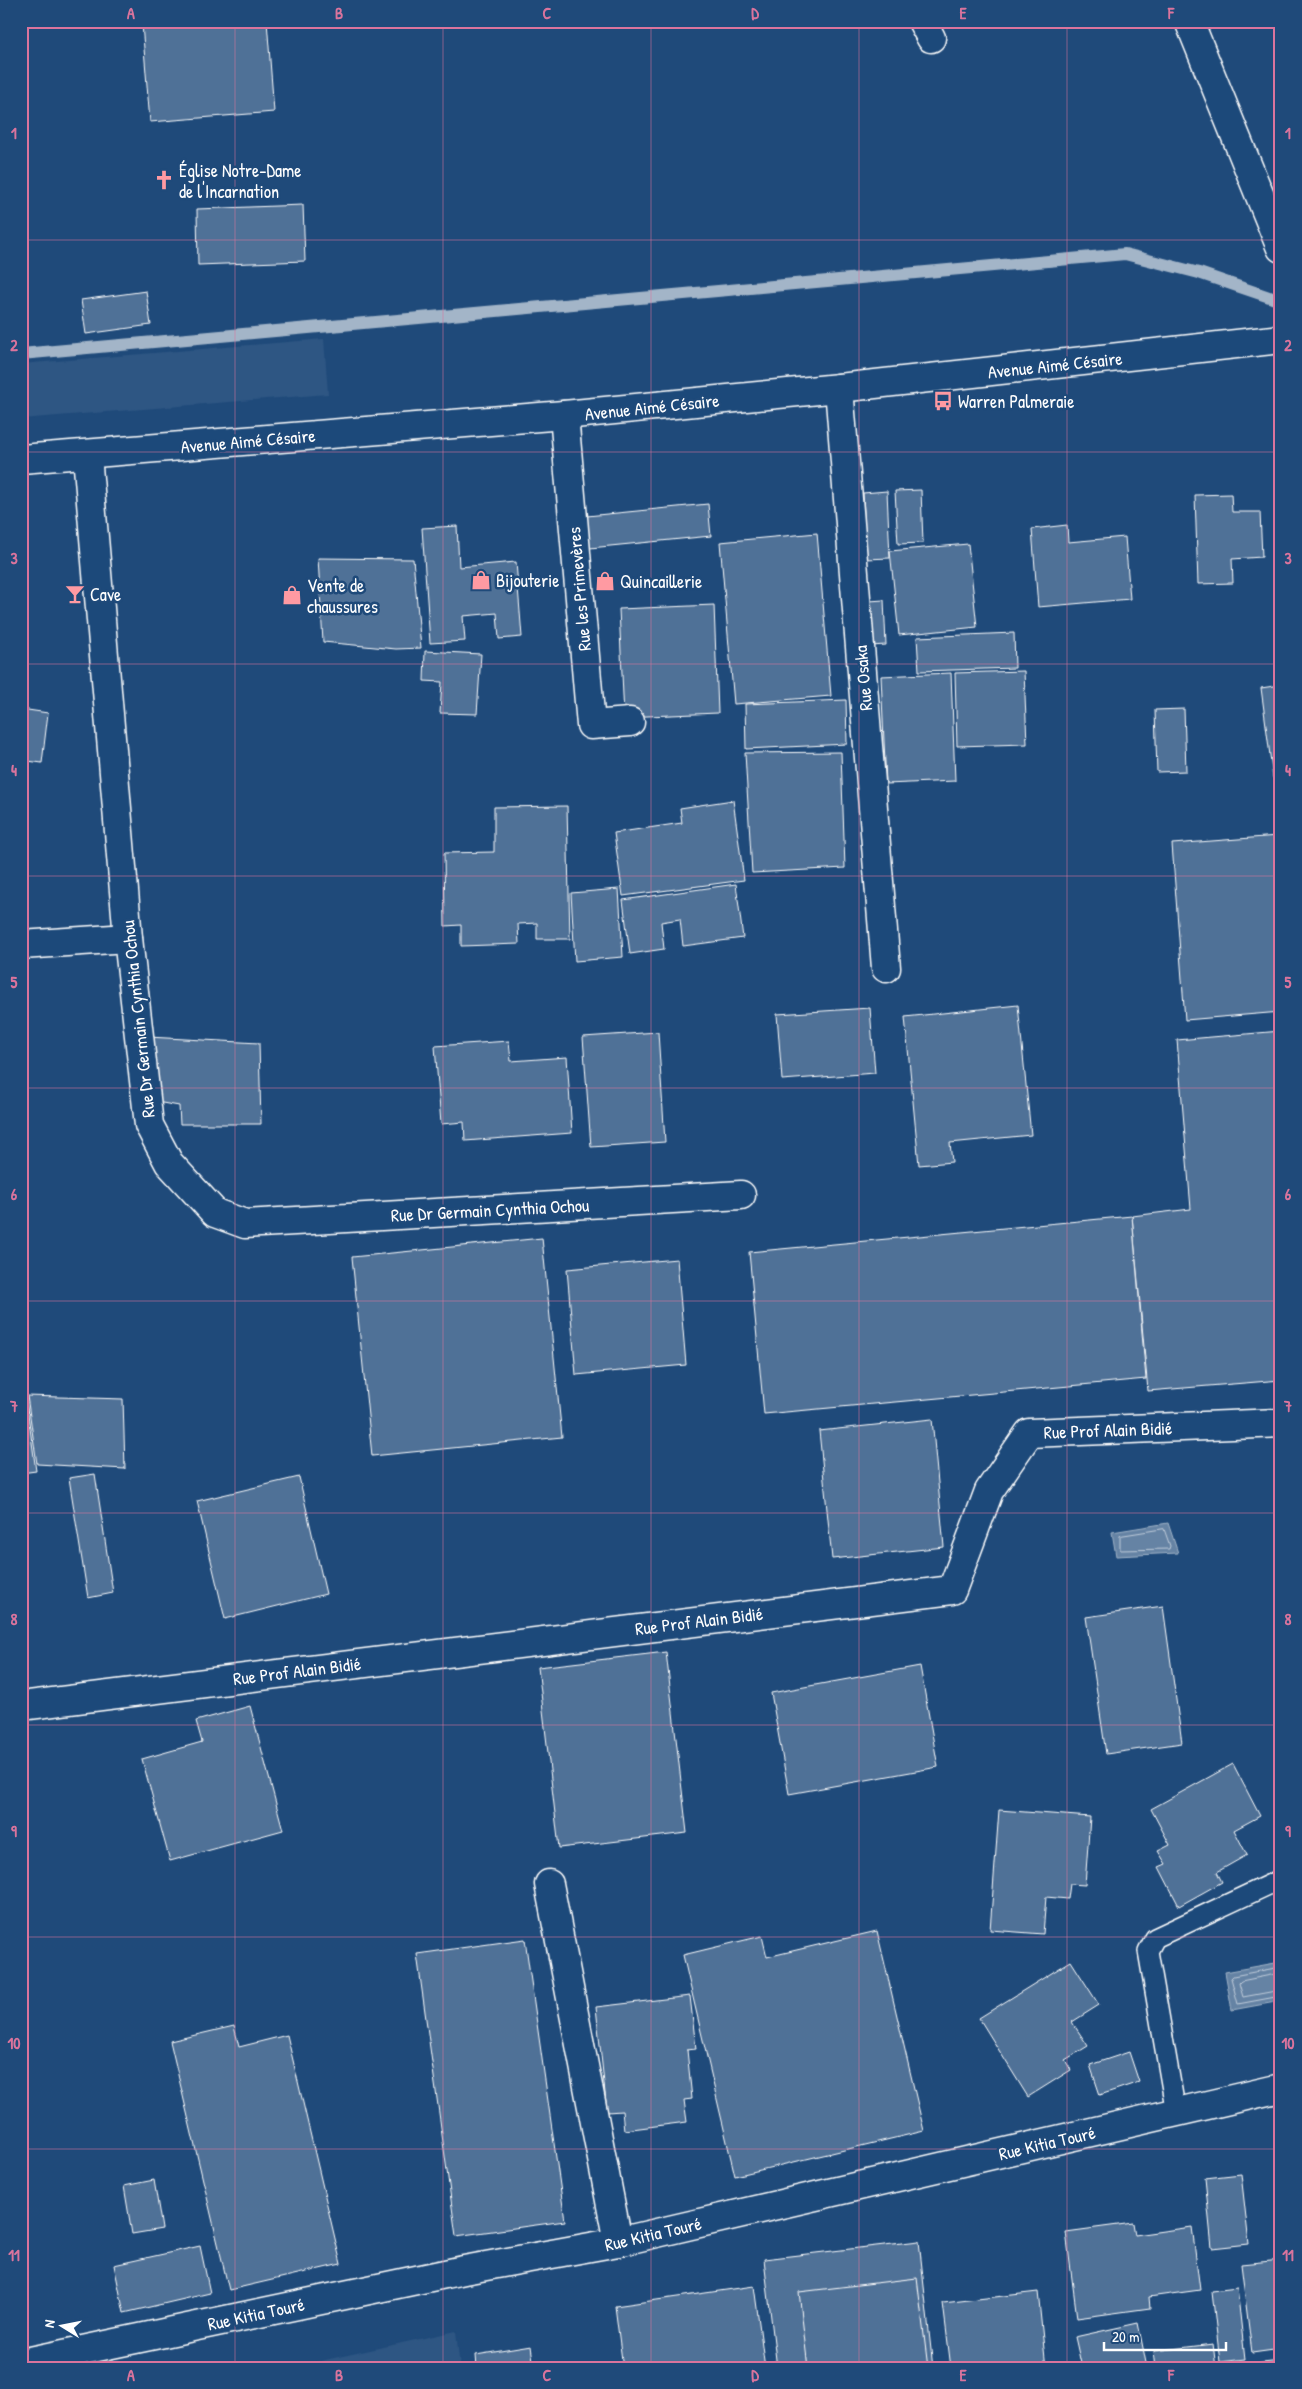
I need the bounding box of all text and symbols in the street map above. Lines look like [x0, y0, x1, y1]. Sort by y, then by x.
text: A [127, 2, 135, 24]
text: B [335, 2, 343, 24]
text: C [543, 2, 552, 24]
text: D [751, 2, 759, 24]
text: E [959, 2, 967, 24]
text: F [1167, 2, 1175, 24]
text: 1 [11, 122, 17, 144]
text: 1 [1285, 122, 1291, 144]
place label: Église Notre-Dame de l'Incarnation [179, 158, 301, 204]
church icon: Église Notre-Dame de l'Incarnation [153, 169, 175, 191]
text: 2 [10, 334, 18, 356]
text: 2 [1284, 334, 1292, 356]
street label: Avenue Aimé Césaire [986, 345, 1124, 385]
street label: Avenue Aimé Césaire [583, 387, 721, 427]
place label: Warren Palmeraie [958, 389, 1075, 414]
bus stop icon: Warren Palmeraie [932, 390, 954, 412]
street label: Avenue Aimé Césaire [180, 423, 316, 459]
street label: Rue les Primevères [561, 526, 597, 652]
text: 3 [10, 547, 18, 569]
text: 3 [1284, 547, 1292, 569]
place label: Bijouterie [496, 568, 559, 593]
shop icon: Bijouterie [470, 569, 492, 591]
place label: Quincaillerie [620, 569, 702, 594]
shop icon: Quincaillerie [594, 570, 616, 592]
place label: Vente de chaussures [307, 573, 378, 619]
place label: Cave [90, 582, 121, 607]
bar icon: Cave [64, 583, 86, 605]
shop icon: Vente de chaussures [281, 584, 303, 606]
street label: Rue Osaka [848, 644, 878, 712]
text: 4 [11, 759, 17, 781]
text: 4 [1285, 759, 1291, 781]
street label: Rue Dr Germain Cynthia Ochou [115, 919, 161, 1119]
text: 5 [11, 971, 18, 993]
text: 5 [1285, 971, 1292, 993]
text: 6 [11, 1183, 18, 1205]
text: 6 [1285, 1183, 1292, 1205]
street label: Rue Dr Germain Cynthia Ochou [390, 1192, 590, 1228]
text: 7 [9, 1395, 18, 1417]
text: 7 [1283, 1395, 1292, 1417]
street label: Rue Prof Alain Bidié [1043, 1415, 1173, 1445]
street label: Rue Prof Alain Bidié [634, 1601, 764, 1641]
text: 8 [11, 1608, 18, 1630]
text: 8 [1285, 1608, 1292, 1630]
street label: Rue Prof Alain Bidié [232, 1651, 362, 1691]
text: 9 [11, 1820, 17, 1842]
text: 9 [1285, 1820, 1291, 1842]
text: 10 [8, 2032, 20, 2054]
text: 10 [1282, 2032, 1294, 2054]
street label: Rue Kitia Touré [996, 2120, 1098, 2166]
street label: Rue Kitia Touré [602, 2211, 704, 2257]
text: 11 [8, 2244, 20, 2266]
text: 11 [1282, 2244, 1294, 2266]
street label: Rue Kitia Touré [205, 2292, 307, 2336]
north arrow [38, 2302, 88, 2352]
text: N [39, 2318, 59, 2329]
scale bar [1104, 2319, 1227, 2351]
text: 20 m [1112, 2326, 1139, 2347]
text: A [127, 2364, 135, 2386]
text: B [335, 2364, 343, 2386]
text: C [543, 2364, 552, 2386]
text: D [751, 2364, 759, 2386]
text: E [959, 2364, 967, 2386]
text: F [1167, 2364, 1175, 2386]

